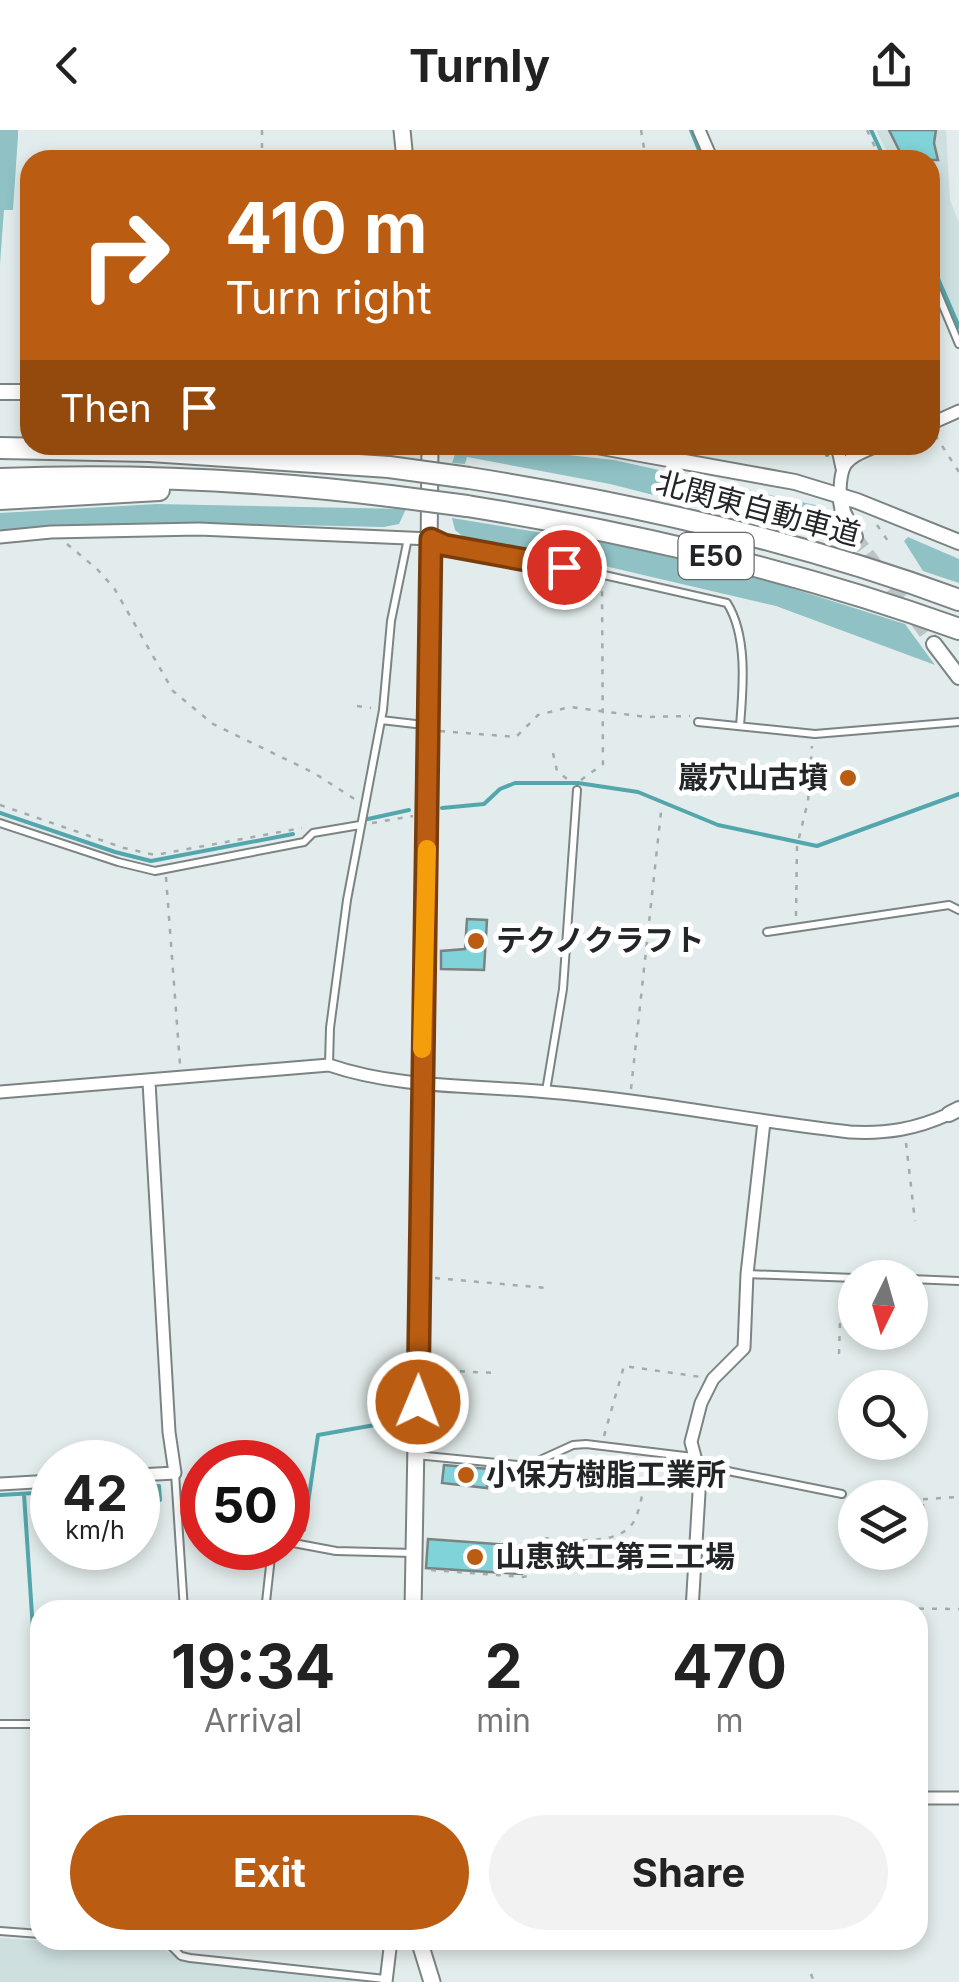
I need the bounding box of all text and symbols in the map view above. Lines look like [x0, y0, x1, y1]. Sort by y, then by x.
icon: back [40, 38, 95, 93]
text: Turnly [409, 38, 550, 93]
icon: share [864, 38, 919, 93]
text: 410 m [225, 185, 428, 270]
icon: right [60, 190, 190, 320]
text: Turn right [225, 270, 432, 325]
icon: arrive [172, 380, 227, 435]
text: Then [60, 385, 152, 431]
street label: 北関東自動車道 [652, 463, 864, 553]
pin [522, 525, 607, 610]
road number: E50 [678, 533, 754, 579]
icon: arrive [537, 540, 592, 595]
place label: 巖穴山古墳 [678, 759, 828, 795]
marker: 巖穴山古墳 [837, 767, 859, 789]
place label: テクノクラフト [496, 922, 704, 958]
marker: テクノクラフト [465, 930, 487, 952]
north arrow [838, 1260, 928, 1350]
map controls [838, 1260, 928, 1570]
position arrow [366, 1350, 470, 1454]
button: search [838, 1370, 928, 1460]
speed limit sign: 50 [180, 1440, 310, 1570]
place label: 小保方樹脂工業所 [486, 1456, 726, 1492]
text: 42 [62, 1463, 128, 1523]
marker: 小保方樹脂工業所 [455, 1464, 477, 1486]
button: layers [838, 1480, 928, 1570]
text: km/h [65, 1515, 125, 1545]
place label: 山恵鉄工第三工場 [495, 1538, 735, 1574]
marker: 山恵鉄工第三工場 [464, 1546, 486, 1568]
text: 19:34 [171, 1630, 335, 1702]
text: 2 [485, 1630, 522, 1702]
text: 470 [672, 1630, 787, 1702]
text: Arrival [204, 1701, 302, 1740]
text: min [476, 1701, 531, 1740]
text: m [715, 1701, 743, 1740]
button: Exit [70, 1815, 469, 1930]
button: Share [489, 1815, 888, 1930]

